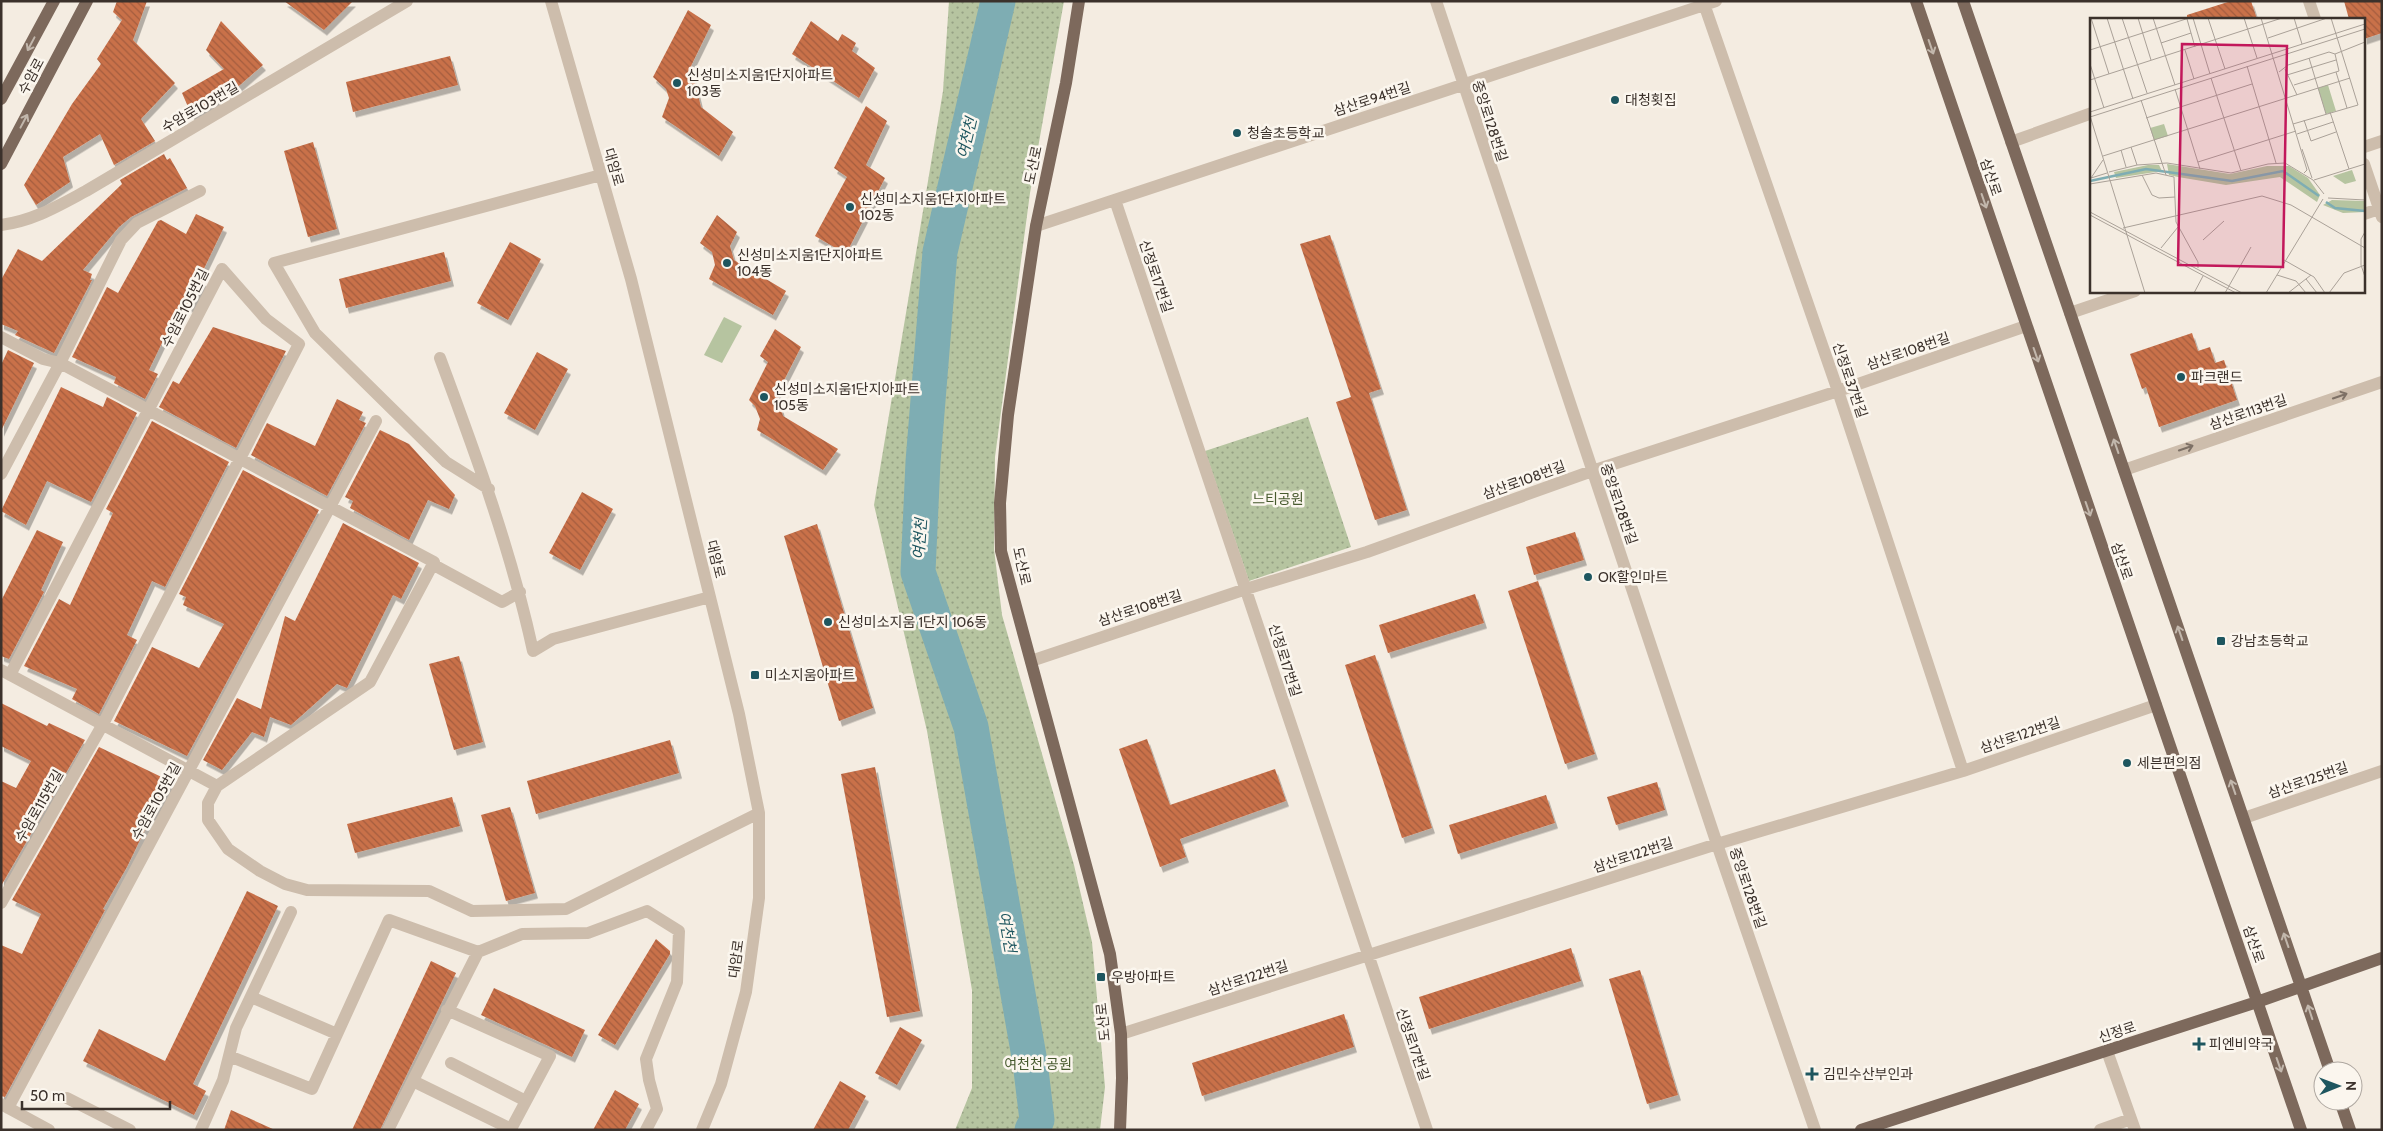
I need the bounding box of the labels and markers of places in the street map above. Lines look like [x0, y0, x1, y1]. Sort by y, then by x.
place label: 신성미소지움1단지아파트 103동 [687, 66, 833, 100]
marker: 신성미소지움1단지아파트 103동 [671, 77, 683, 89]
place label: 대청횟집 [1625, 91, 1677, 109]
marker: 대청횟집 [1609, 94, 1621, 106]
place label: 청솔초등학교 [1247, 124, 1324, 142]
marker: 청솔초등학교 [1231, 127, 1243, 139]
place label: 신성미소지움1단지아파트 102동 [860, 190, 1006, 224]
marker: 신성미소지움1단지아파트 102동 [844, 201, 856, 213]
place label: 신성미소지움1단지아파트 104동 [737, 246, 883, 280]
marker: 신성미소지움1단지아파트 104동 [721, 257, 733, 269]
place label: 파크랜드 [2191, 368, 2243, 386]
marker: 파크랜드 [2175, 371, 2187, 383]
place label: 신성미소지움1단지아파트 105동 [774, 380, 920, 414]
marker: 신성미소지움1단지아파트 105동 [758, 391, 770, 403]
place label: OK할인마트 [1598, 568, 1668, 586]
marker: OK할인마트 [1582, 571, 1594, 583]
place label: 신성미소지움 1단지 106동 [838, 613, 987, 631]
marker: 신성미소지움 1단지 106동 [822, 616, 834, 628]
place label: 강남초등학교 [2231, 632, 2308, 650]
marker: 강남초등학교 [2215, 635, 2227, 647]
place label: 미소지움아파트 [765, 666, 855, 684]
marker: 미소지움아파트 [749, 669, 761, 681]
place label: 세븐편의점 [2137, 754, 2201, 772]
marker: 세븐편의점 [2121, 757, 2133, 769]
place label: 우방아파트 [1111, 968, 1176, 986]
marker: 우방아파트 [1095, 971, 1107, 983]
place label: 피엔비약국 [2209, 1035, 2274, 1053]
marker: 피엔비약국 [2193, 1038, 2205, 1050]
place label: 김민수산부인과 [1823, 1065, 1913, 1083]
marker: 김민수산부인과 [1805, 1067, 1819, 1081]

